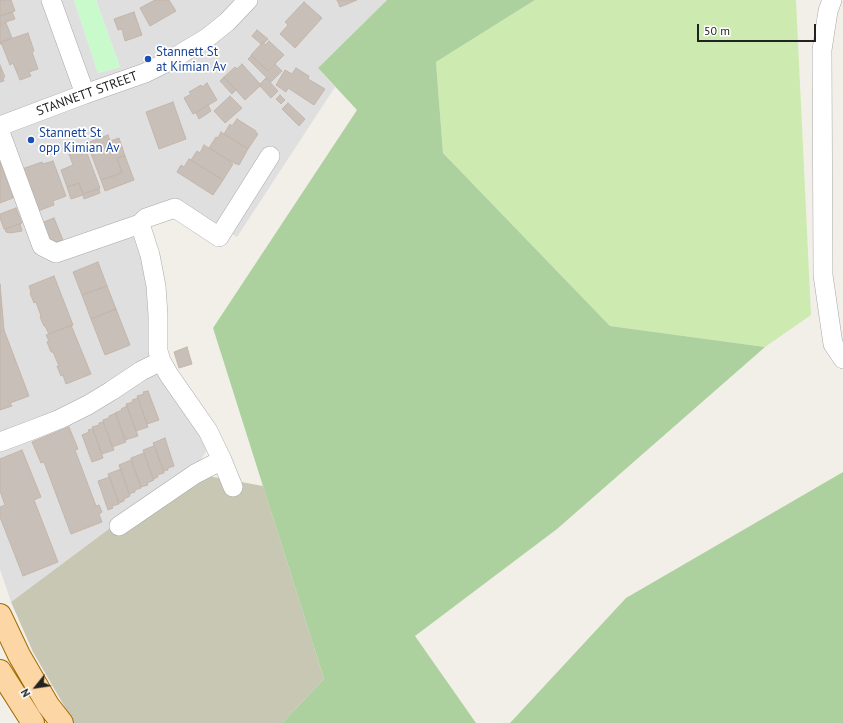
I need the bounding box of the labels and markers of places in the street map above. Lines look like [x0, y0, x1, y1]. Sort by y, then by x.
place label: Stannett St at Kimian Av [156, 44, 226, 75]
marker: Stannett St at Kimian Av [143, 54, 153, 64]
place label: Stannett St opp Kimian Av [39, 125, 119, 156]
marker: Stannett St opp Kimian Av [26, 135, 36, 145]

